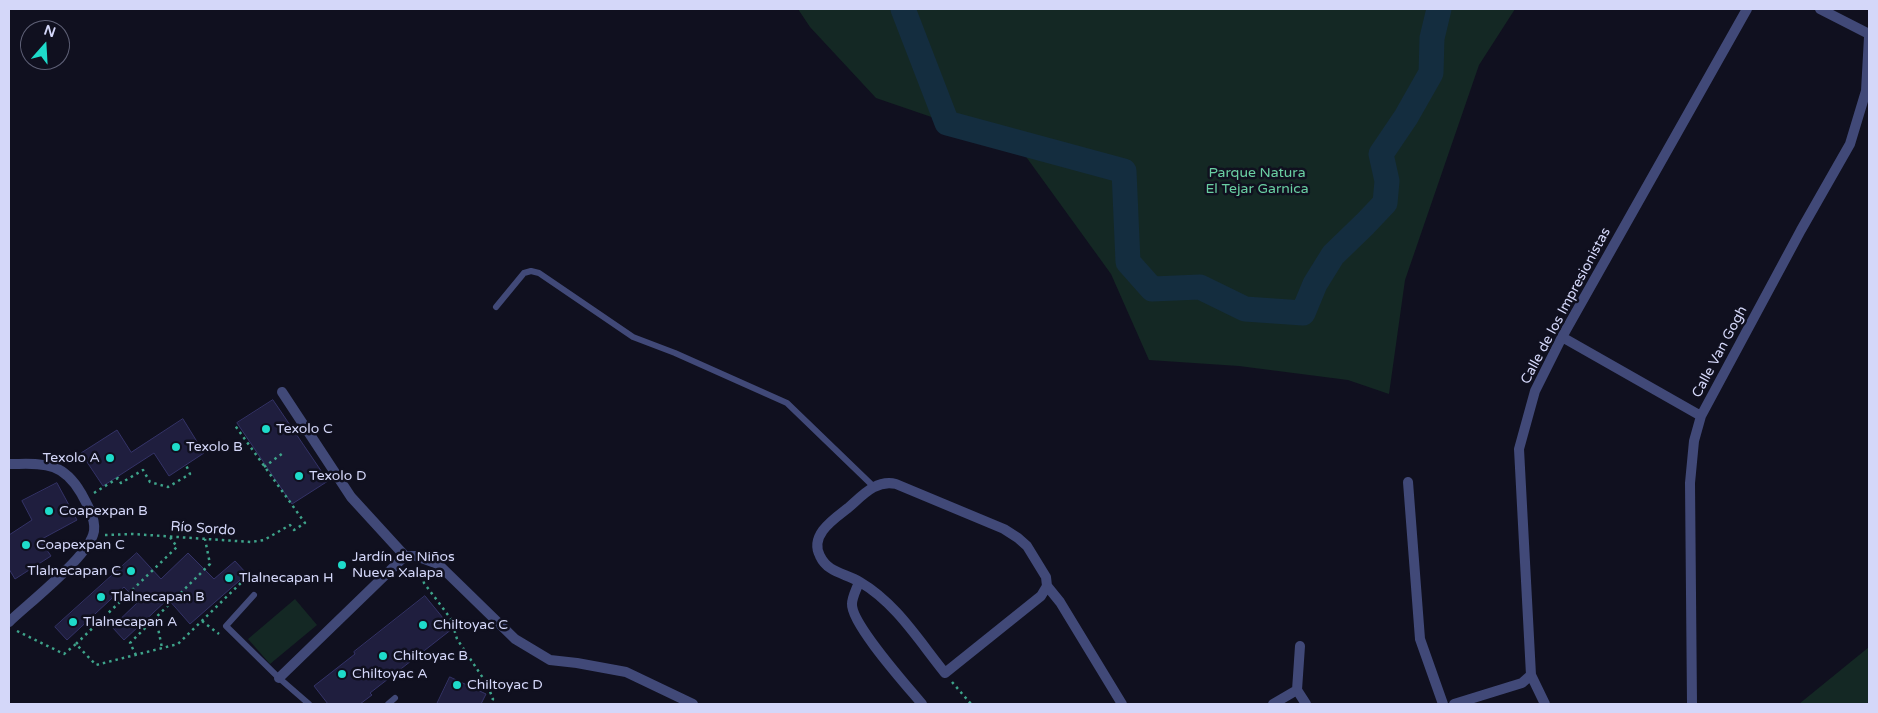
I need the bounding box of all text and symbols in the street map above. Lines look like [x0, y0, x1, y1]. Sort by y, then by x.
north arrow [20, 20, 70, 70]
text: N [42, 21, 58, 41]
park label: Parque Natura El Tejar Garnica [1205, 165, 1309, 198]
street label: Calle de los Impresionistas [1518, 225, 1614, 387]
street label: Calle Van Gogh [1689, 303, 1751, 401]
place label: Texolo C [276, 421, 333, 437]
marker: Texolo C [260, 423, 272, 435]
place label: Texolo B [186, 439, 243, 455]
marker: Texolo B [170, 441, 182, 453]
place label: Texolo A [43, 450, 100, 466]
marker: Texolo A [104, 452, 116, 464]
place label: Texolo D [309, 468, 367, 484]
marker: Texolo D [293, 470, 305, 482]
place label: Coapexpan B [59, 503, 148, 519]
marker: Coapexpan B [43, 505, 55, 517]
street label: Río Sordo [170, 518, 236, 540]
place label: Coapexpan C [36, 537, 125, 553]
marker: Coapexpan C [20, 539, 32, 551]
place label: Jardín de Niños Nueva Xalapa [352, 549, 455, 582]
marker: Jardín de Niños Nueva Xalapa [336, 559, 348, 571]
place label: Tlalnecapan C [27, 563, 121, 579]
marker: Tlalnecapan C [125, 565, 137, 577]
place label: Tlalnecapan H [239, 570, 333, 586]
marker: Tlalnecapan H [223, 572, 235, 584]
place label: Tlalnecapan B [111, 589, 205, 605]
marker: Tlalnecapan B [95, 591, 107, 603]
place label: Tlalnecapan A [83, 614, 177, 630]
marker: Tlalnecapan A [67, 616, 79, 628]
place label: Chiltoyac C [433, 617, 508, 633]
marker: Chiltoyac C [417, 619, 429, 631]
place label: Chiltoyac B [393, 648, 468, 664]
marker: Chiltoyac B [377, 650, 389, 662]
place label: Chiltoyac A [352, 666, 428, 682]
marker: Chiltoyac A [336, 668, 348, 680]
place label: Chiltoyac D [467, 677, 543, 693]
marker: Chiltoyac D [451, 679, 463, 691]

